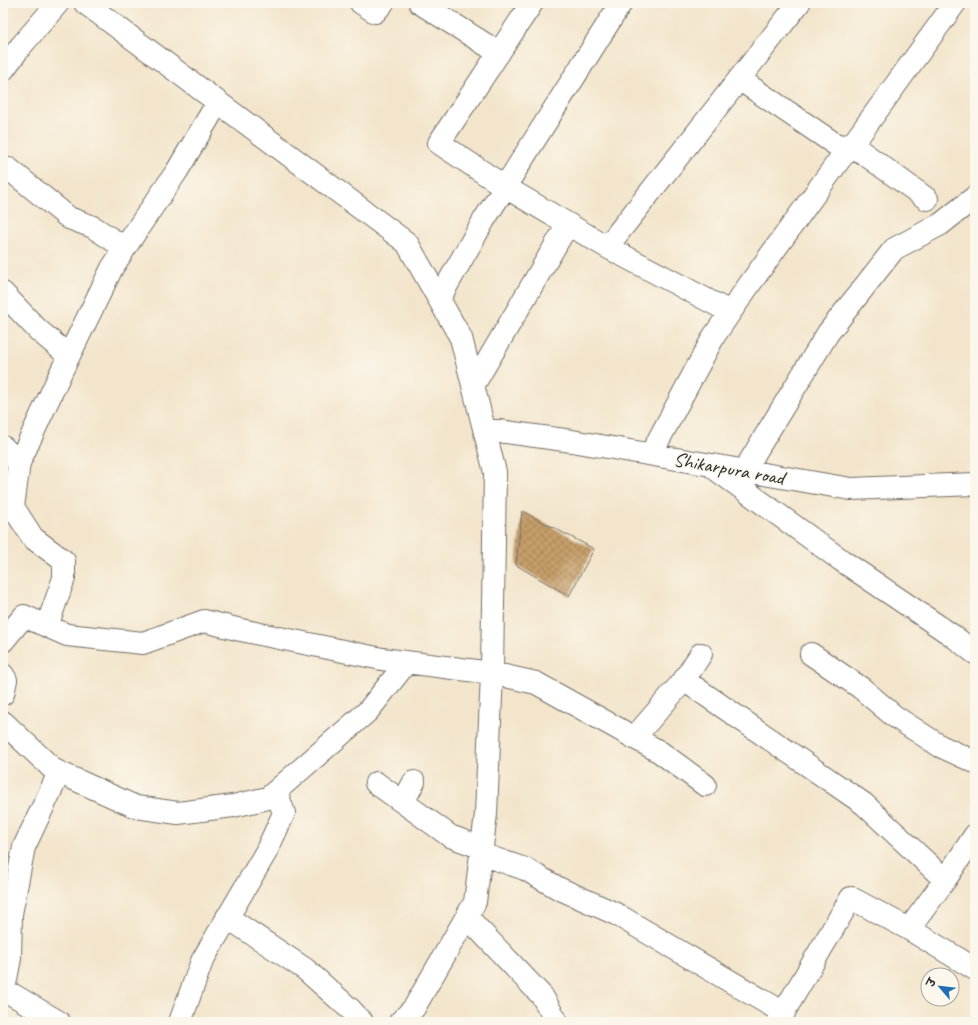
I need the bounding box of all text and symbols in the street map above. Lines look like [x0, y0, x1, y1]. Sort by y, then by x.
street label: Shikarpura road [672, 446, 789, 491]
north arrow [920, 967, 960, 1007]
text: उ [923, 974, 940, 990]

